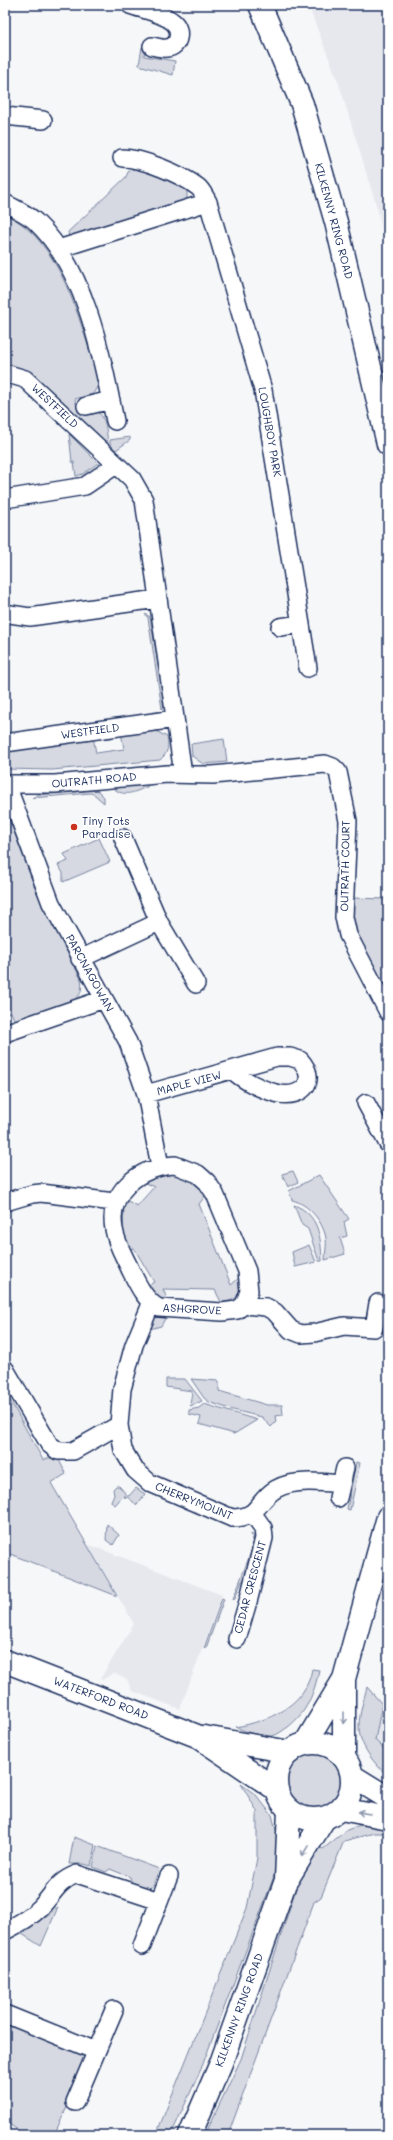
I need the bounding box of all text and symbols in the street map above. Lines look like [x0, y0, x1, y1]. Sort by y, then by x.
street label: KILKENNY RING ROAD [312, 161, 357, 281]
street label: WESTFIELD [29, 380, 82, 431]
street label: LOUGHBOY PARK [255, 386, 286, 478]
street label: WESTFIELD [60, 719, 120, 742]
street label: OUTRATH ROAD [51, 768, 137, 791]
place label: Tiny Tots Paradise [82, 813, 131, 841]
street label: OUTRATH COURT [336, 820, 353, 912]
marker: Tiny Tots Paradise [69, 822, 79, 832]
street label: PARCNAGOWAN [63, 931, 118, 1014]
street label: MAPLE VIEW [155, 1067, 223, 1098]
street label: ASHGROVE [162, 1299, 222, 1318]
street label: CHERRYMOUNT [153, 1478, 235, 1523]
street label: CEDAR CRESCENT [230, 1539, 269, 1635]
street label: WATERFORD ROAD [51, 1672, 151, 1723]
one-way arrow [340, 1711, 348, 1724]
one-way arrow [358, 1809, 371, 1817]
one-way arrow [300, 1845, 308, 1857]
street label: KILKENNY RING ROAD [211, 1951, 266, 2069]

